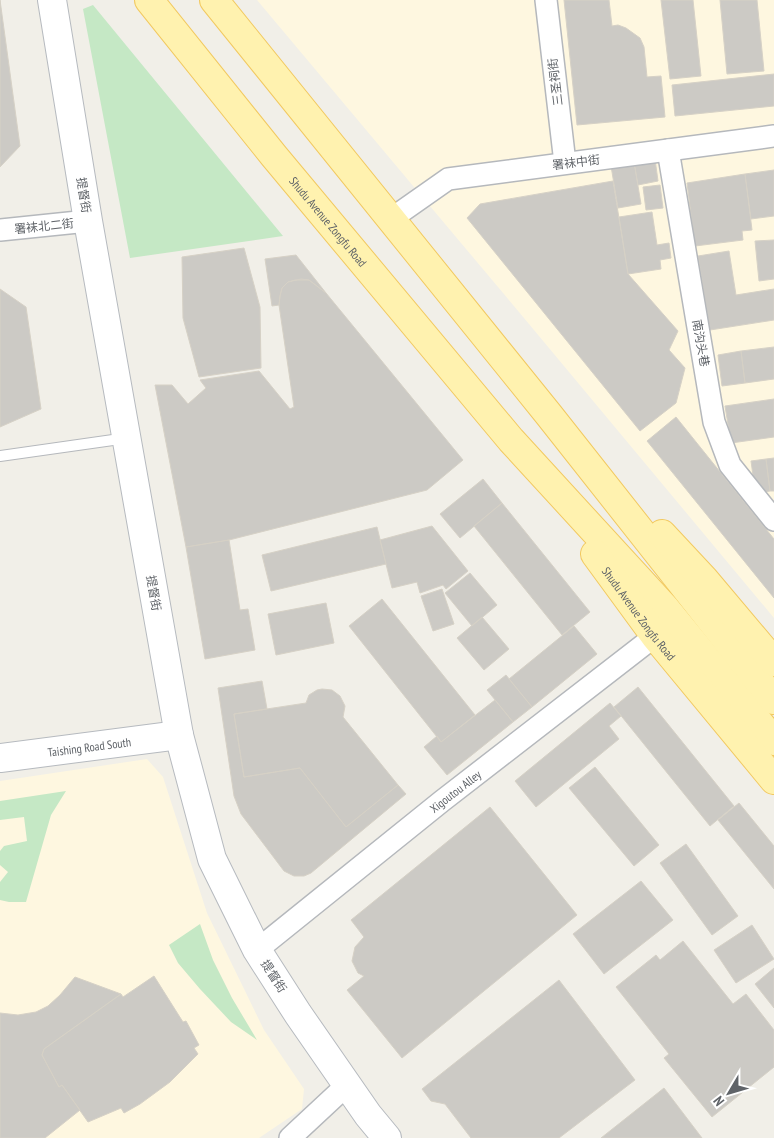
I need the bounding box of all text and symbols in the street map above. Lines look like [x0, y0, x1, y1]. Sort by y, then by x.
street label: 三圣祠街 [545, 57, 565, 107]
street label: 署袜中街 [551, 152, 601, 172]
street label: Shudu Avenue Zongfu Road [287, 173, 370, 269]
street label: 提督街 [74, 176, 94, 214]
street label: 署袜北二街 [13, 215, 75, 237]
street label: 南沟头巷 [689, 318, 713, 368]
street label: Shudu Avenue Zongfu Road [599, 564, 679, 663]
street label: 提督街 [143, 574, 165, 612]
street label: Taishing Road South [47, 734, 132, 759]
street label: Xigoutou Alley [426, 766, 484, 816]
street label: 提督街 [258, 957, 290, 995]
north arrow [704, 1068, 754, 1118]
text: N [709, 1092, 728, 1110]

